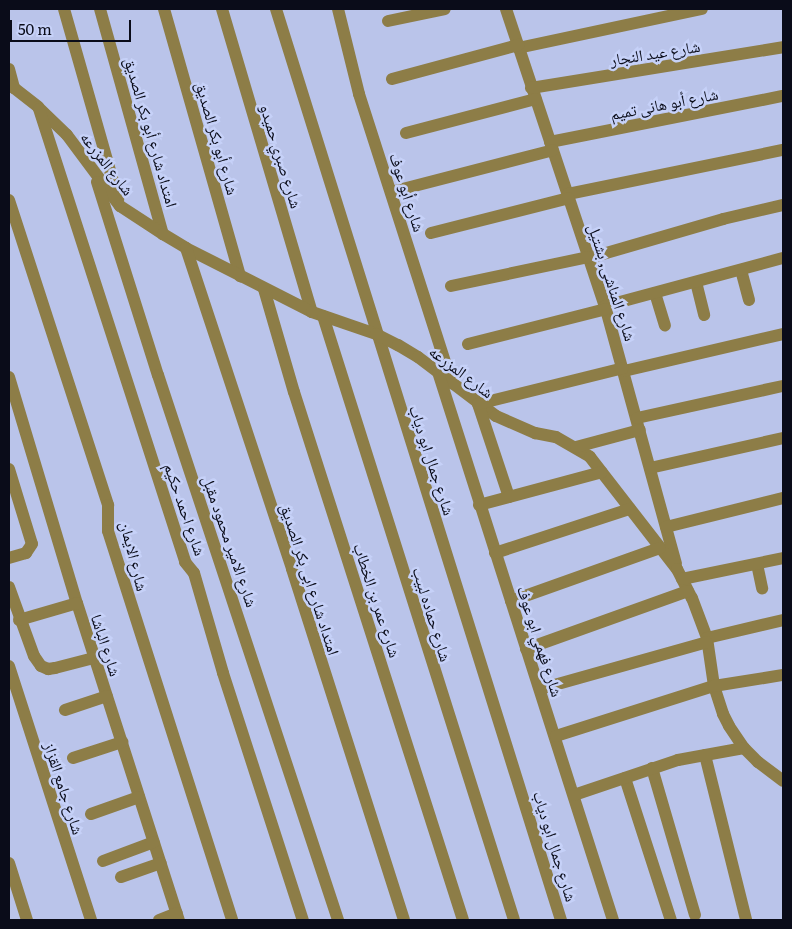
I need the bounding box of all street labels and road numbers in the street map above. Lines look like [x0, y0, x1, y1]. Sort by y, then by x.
street label: شارع عيد النجار [609, 35, 701, 69]
street label: امتداد شارع أبو بكر الصديق [121, 55, 183, 209]
street label: شارع أبو بكر الصديق [193, 79, 243, 197]
street label: شارع أبو هانى تميم [608, 83, 720, 123]
street label: شارع صبري حميدو [257, 102, 307, 210]
street label: شارع المزرعه [77, 127, 139, 199]
street label: شارع أبو عوف [386, 150, 430, 234]
street label: شارع المناشى, بشتيل [585, 221, 641, 343]
street label: شارع المزرعه [426, 341, 498, 401]
street label: شارع جمال ابو دياب [406, 403, 460, 517]
street label: شارع احمد حكيم [161, 460, 211, 558]
street label: شارع الامير محمود مقبل [199, 473, 263, 609]
street label: امتداد شارع ابى بكر الصديق [277, 501, 345, 657]
street label: شارع الايمان [117, 519, 153, 593]
street label: شارع عمر بن الخطاب [350, 540, 406, 660]
street label: شارع حماده لبيب [410, 564, 456, 664]
street label: شارع فهمي ابو عوف [514, 583, 568, 699]
street label: شارع الباشا [88, 612, 126, 678]
street label: شارع جامع القزاز [41, 739, 89, 837]
street label: شارع جمال ابو دياب [530, 788, 582, 904]

